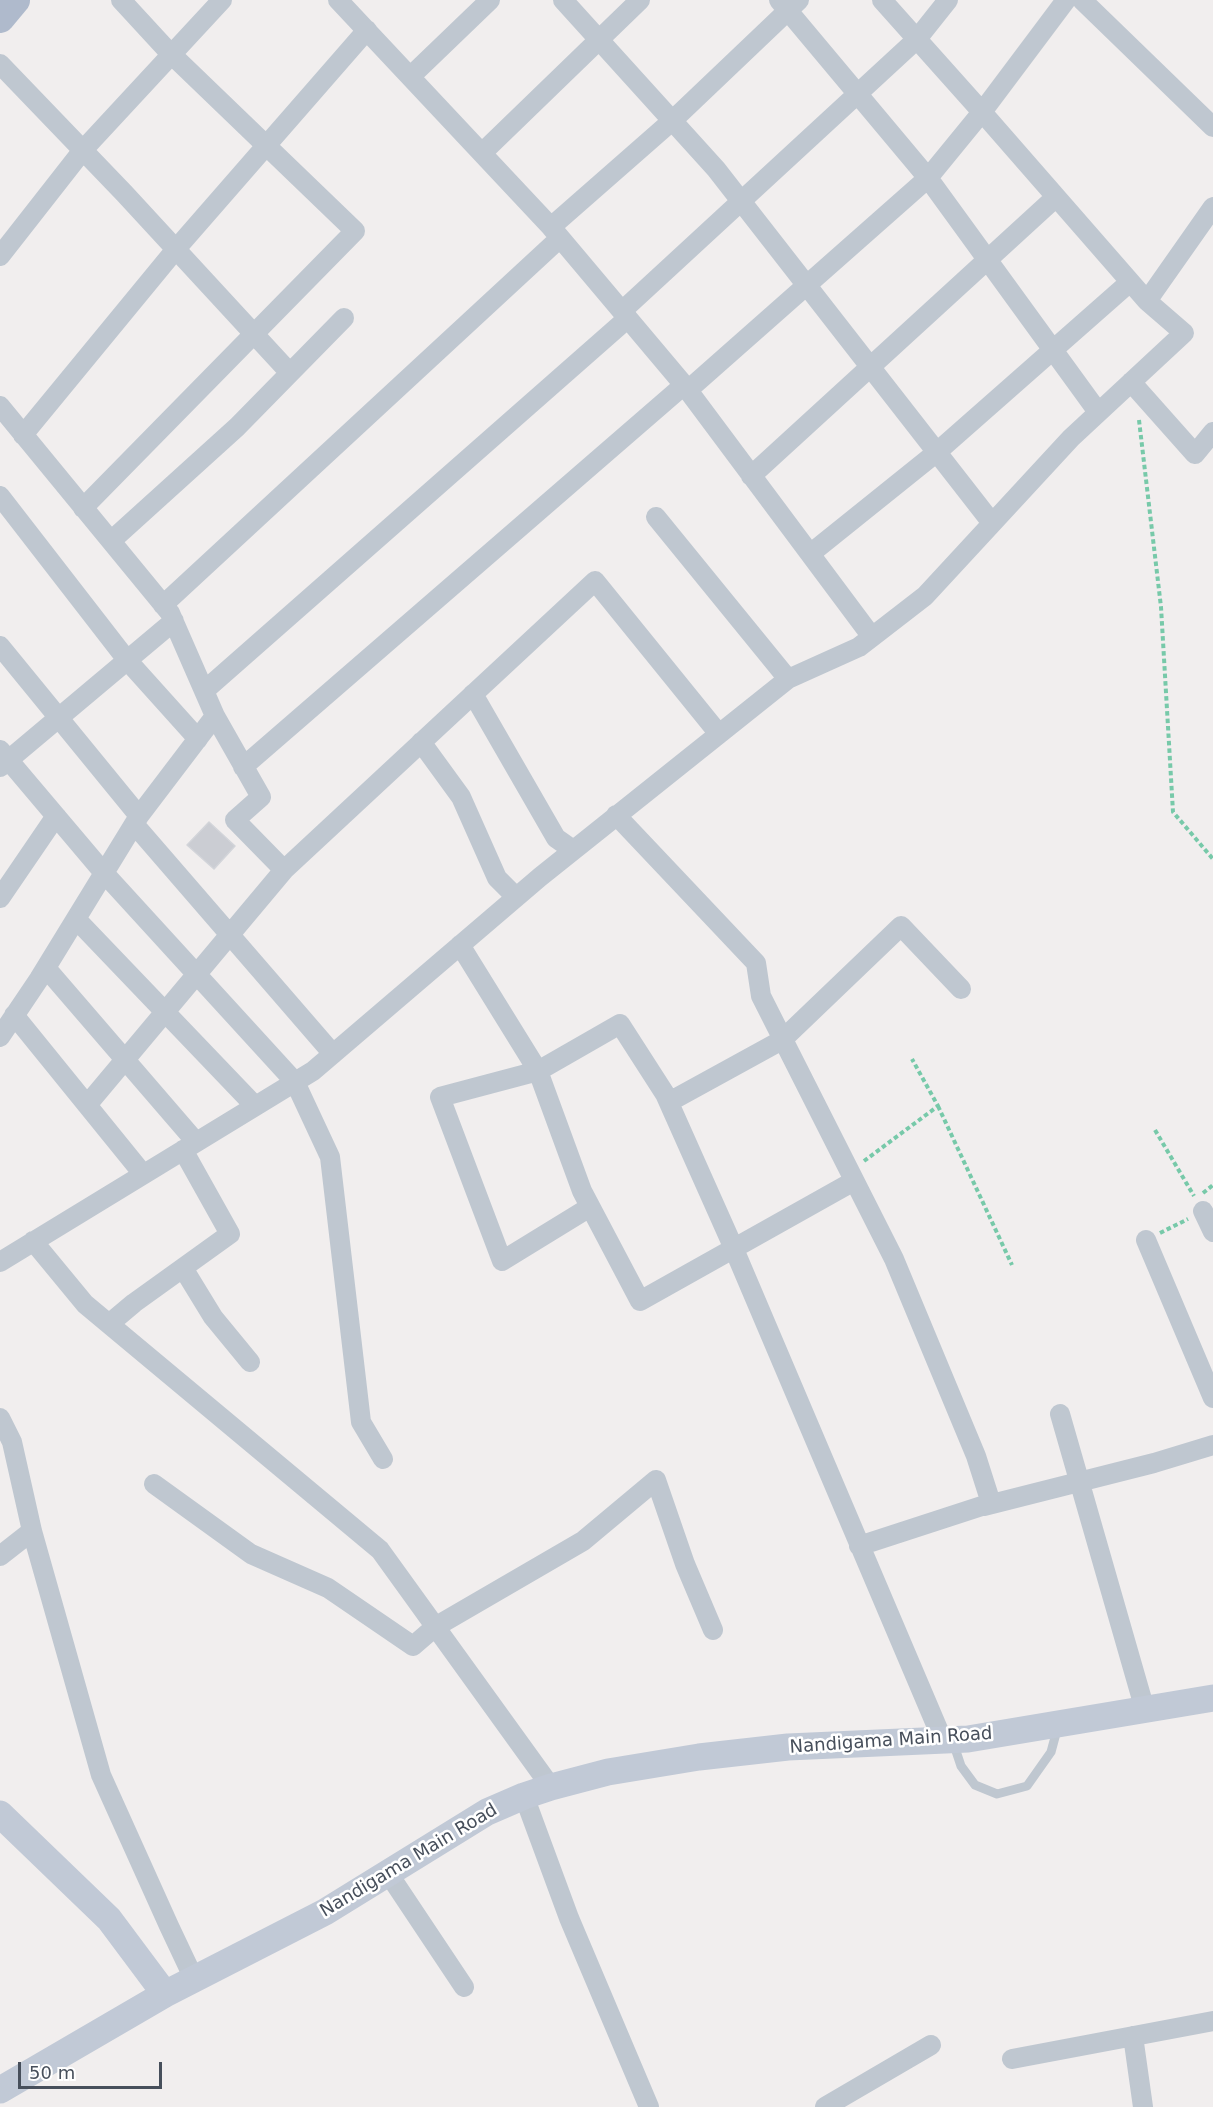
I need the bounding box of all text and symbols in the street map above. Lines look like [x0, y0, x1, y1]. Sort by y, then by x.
street label: Nandigama Main Road [789, 1723, 993, 1759]
street label: Nandigama Main Road [316, 1799, 502, 1923]
scale bar [21, 2050, 165, 2088]
text: 50 m [29, 2062, 75, 2083]

